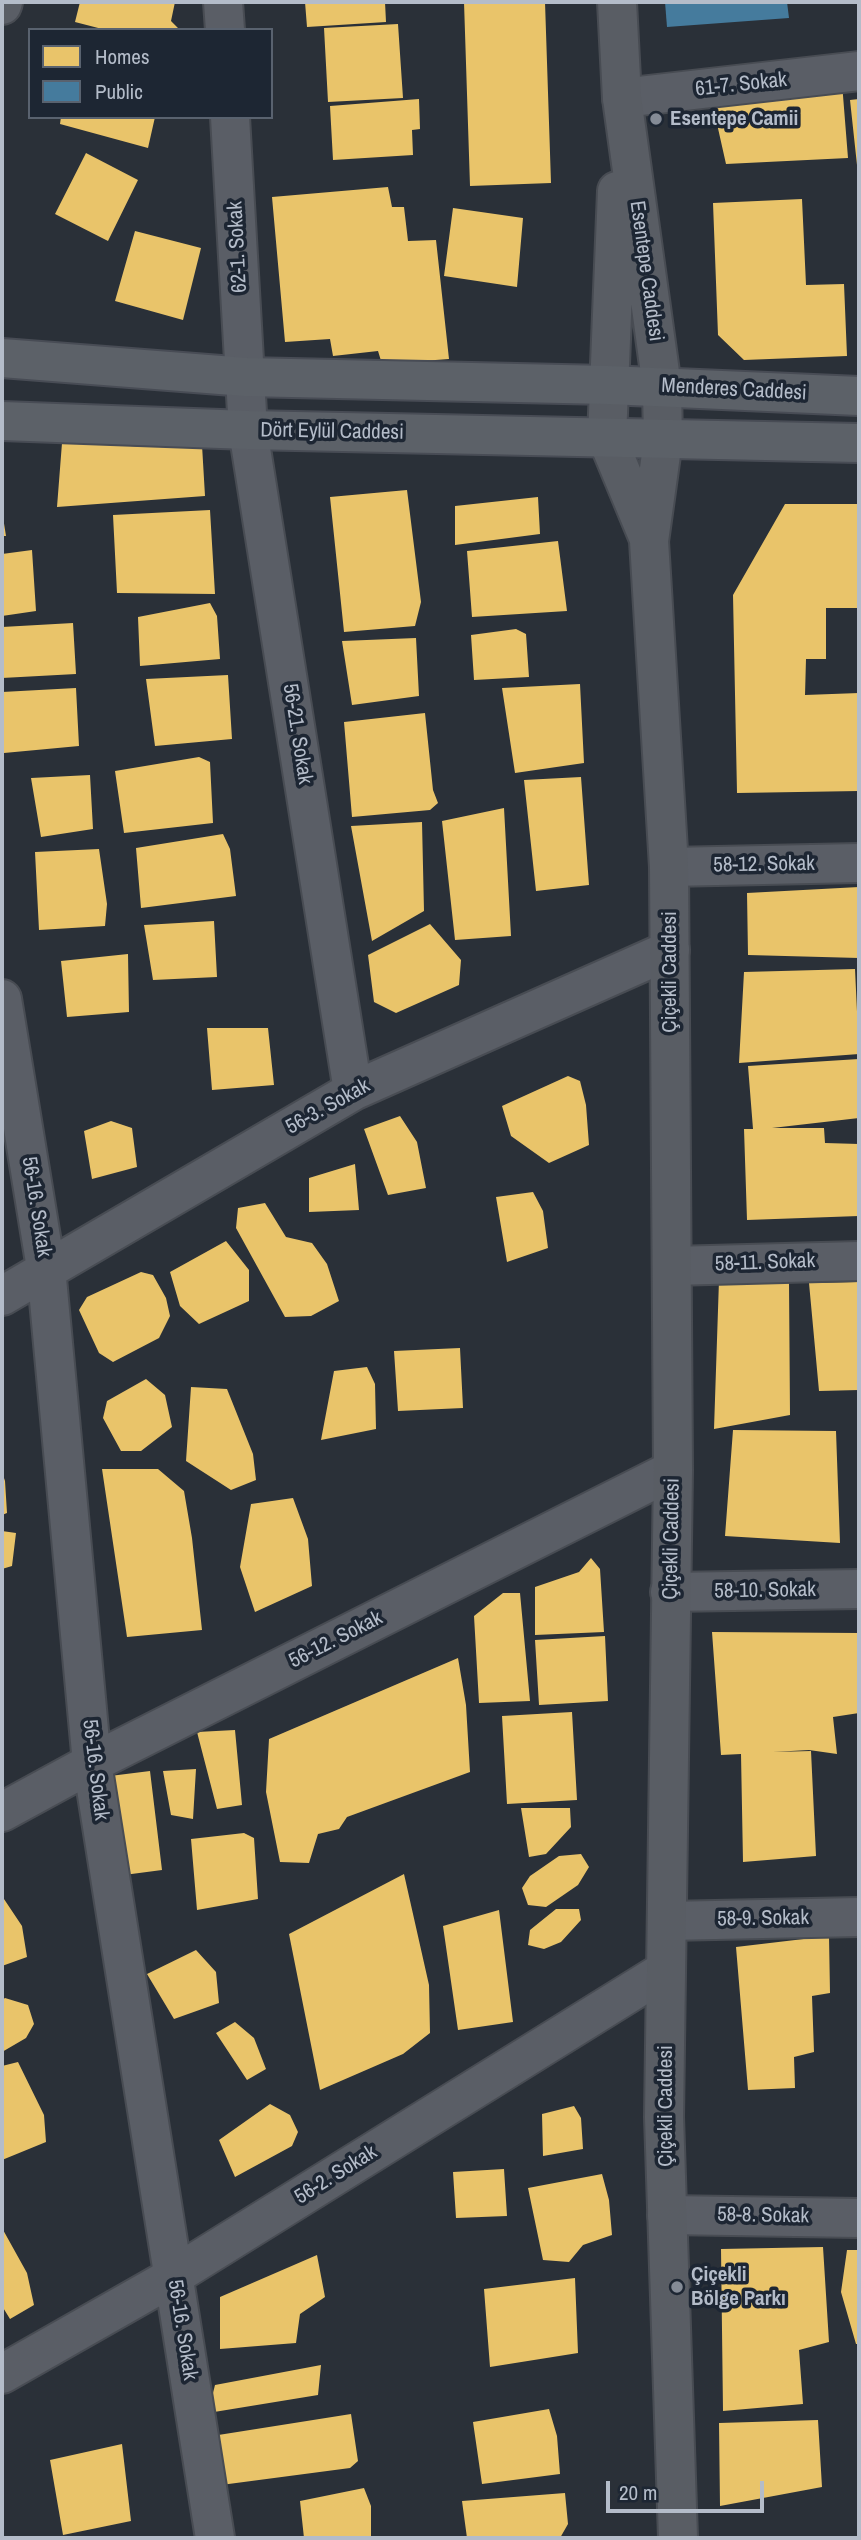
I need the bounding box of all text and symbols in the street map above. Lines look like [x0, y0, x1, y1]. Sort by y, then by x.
legend [28, 28, 273, 119]
text: Homes [95, 42, 150, 71]
street label: 61-7. Sokak [694, 68, 788, 102]
text: Public [95, 77, 143, 106]
place label: Esentepe Camii [670, 106, 798, 132]
marker: Esentepe Camii [648, 111, 664, 127]
street label: Esentepe Caddesi [624, 199, 668, 343]
street label: 62-1. Sokak [223, 200, 253, 294]
street label: Menderes Caddesi [661, 374, 807, 406]
street label: Dört Eylül Caddesi [260, 418, 404, 446]
street label: 56-21. Sokak [277, 682, 317, 786]
street label: 58-12. Sokak [713, 852, 815, 878]
street label: Çiçekli Caddesi [657, 911, 683, 1033]
street label: 56-3. Sokak [282, 1074, 374, 1140]
street label: 56-16. Sokak [16, 1155, 56, 1259]
street label: 58-11. Sokak [714, 1249, 816, 1277]
street label: Çiçekli Caddesi [658, 1478, 686, 1600]
street label: 58-10. Sokak [714, 1578, 816, 1604]
street label: 56-12. Sokak [285, 1606, 387, 1674]
street label: 56-16. Sokak [76, 1718, 114, 1822]
street label: 58-9. Sokak [717, 1906, 809, 1932]
street label: Çiçekli Caddesi [653, 2045, 679, 2167]
street label: 56-2. Sokak [290, 2140, 382, 2210]
street label: 58-8. Sokak [717, 2203, 809, 2229]
place label: Çiçekli Bölge Parkı [691, 2262, 786, 2312]
street label: 56-16. Sokak [162, 2278, 202, 2382]
marker: Çiçekli Bölge Parkı [669, 2279, 685, 2295]
scale bar [609, 2466, 766, 2510]
text: 20 m [619, 2478, 657, 2507]

